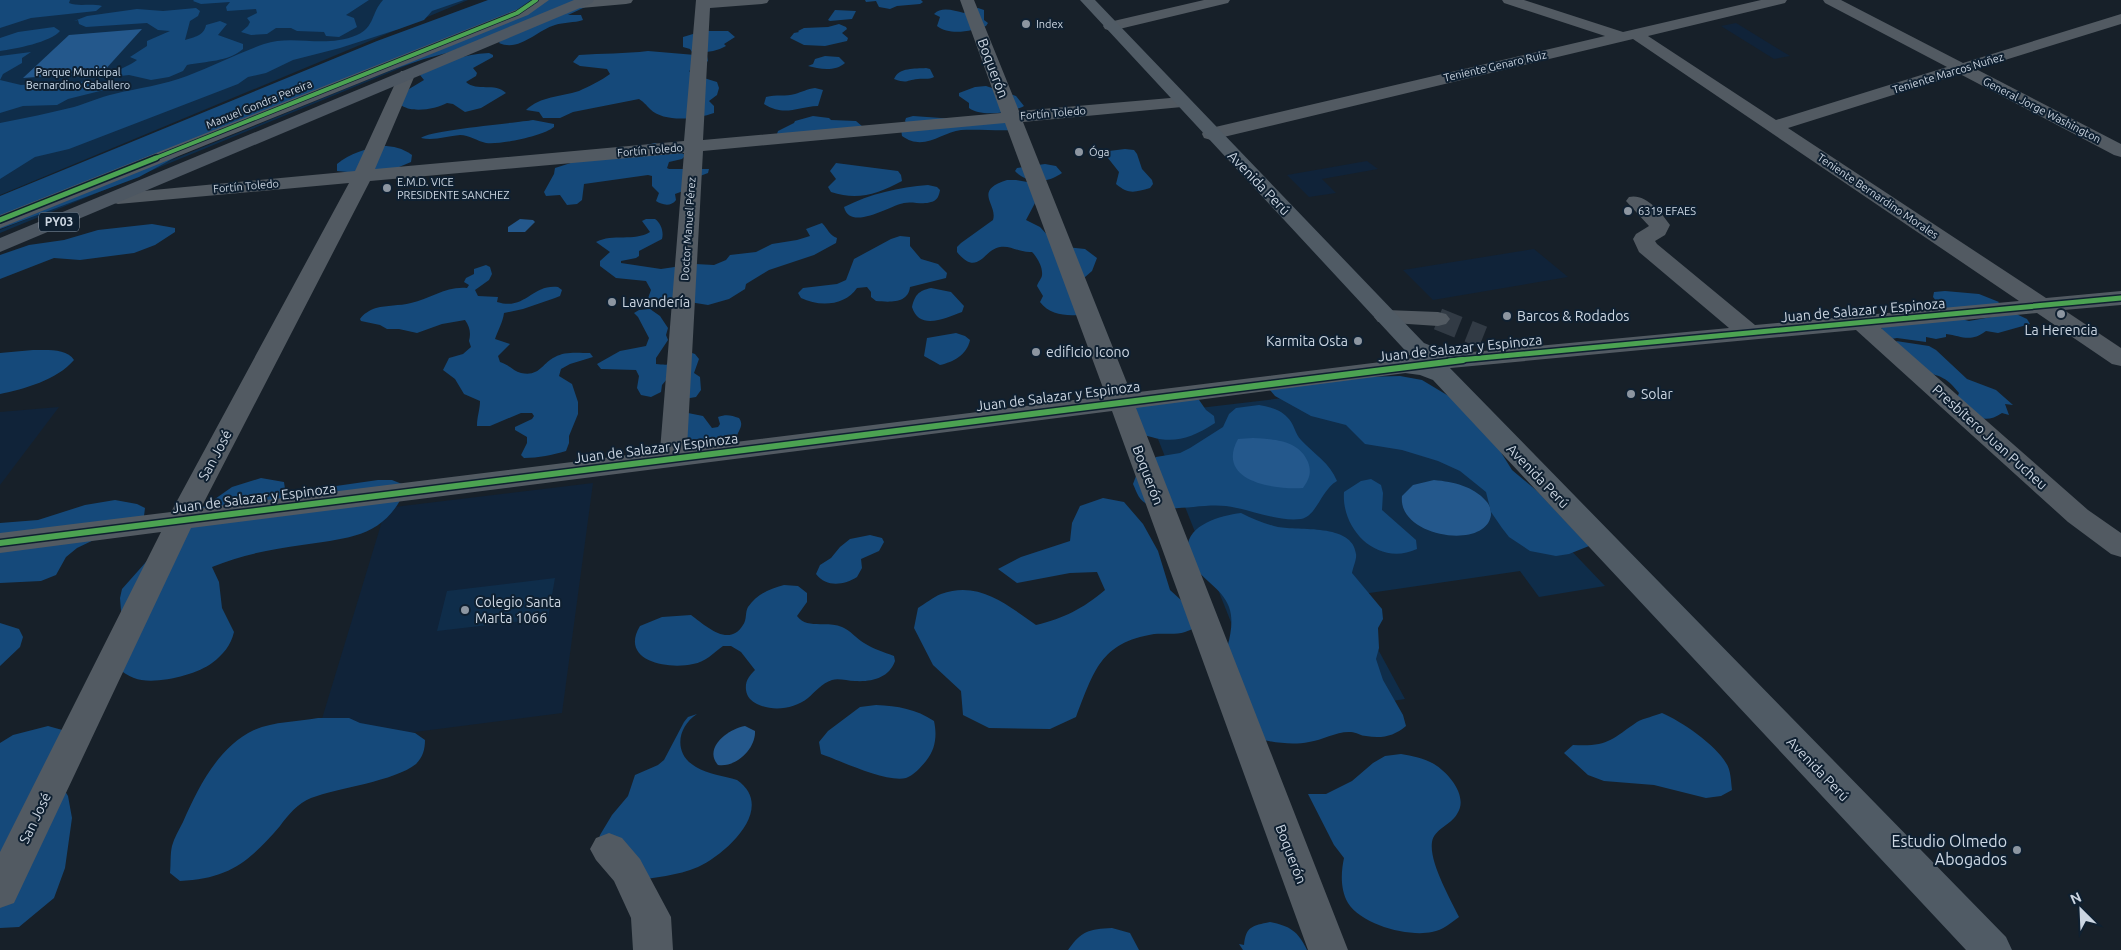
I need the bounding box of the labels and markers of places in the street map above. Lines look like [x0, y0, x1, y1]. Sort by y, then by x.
marker: Index [1020, 18, 1032, 30]
place label: Index [1036, 18, 1064, 30]
place label: Óga [1089, 145, 1110, 158]
marker: Óga [1073, 146, 1085, 158]
place label: E.M.D. VICE PRESIDENTE SANCHEZ [397, 176, 509, 201]
marker: E.M.D. VICE PRESIDENTE SANCHEZ [381, 182, 393, 194]
marker: 6319 EFAES [1622, 205, 1634, 217]
place label: 6319 EFAES [1638, 205, 1696, 217]
place label: Lavandería [622, 294, 690, 310]
marker: Lavandería [606, 296, 618, 308]
place label: Barcos & Rodados [1517, 308, 1629, 324]
marker: La Herencia [2055, 308, 2067, 320]
marker: Barcos & Rodados [1501, 310, 1513, 322]
place label: La Herencia [2024, 322, 2098, 338]
place label: Karmita Osta [1266, 333, 1348, 349]
marker: Karmita Osta [1352, 335, 1364, 347]
place label: edificio Icono [1046, 344, 1130, 360]
marker: edificio Icono [1030, 346, 1042, 358]
place label: Solar [1641, 386, 1673, 402]
marker: Solar [1625, 388, 1637, 400]
place label: Colegio Santa Marta 1066 [475, 594, 561, 626]
marker: Colegio Santa Marta 1066 [459, 604, 471, 616]
place label: Estudio Olmedo Abogados [1891, 832, 2007, 868]
marker: Estudio Olmedo Abogados [2011, 844, 2023, 856]

